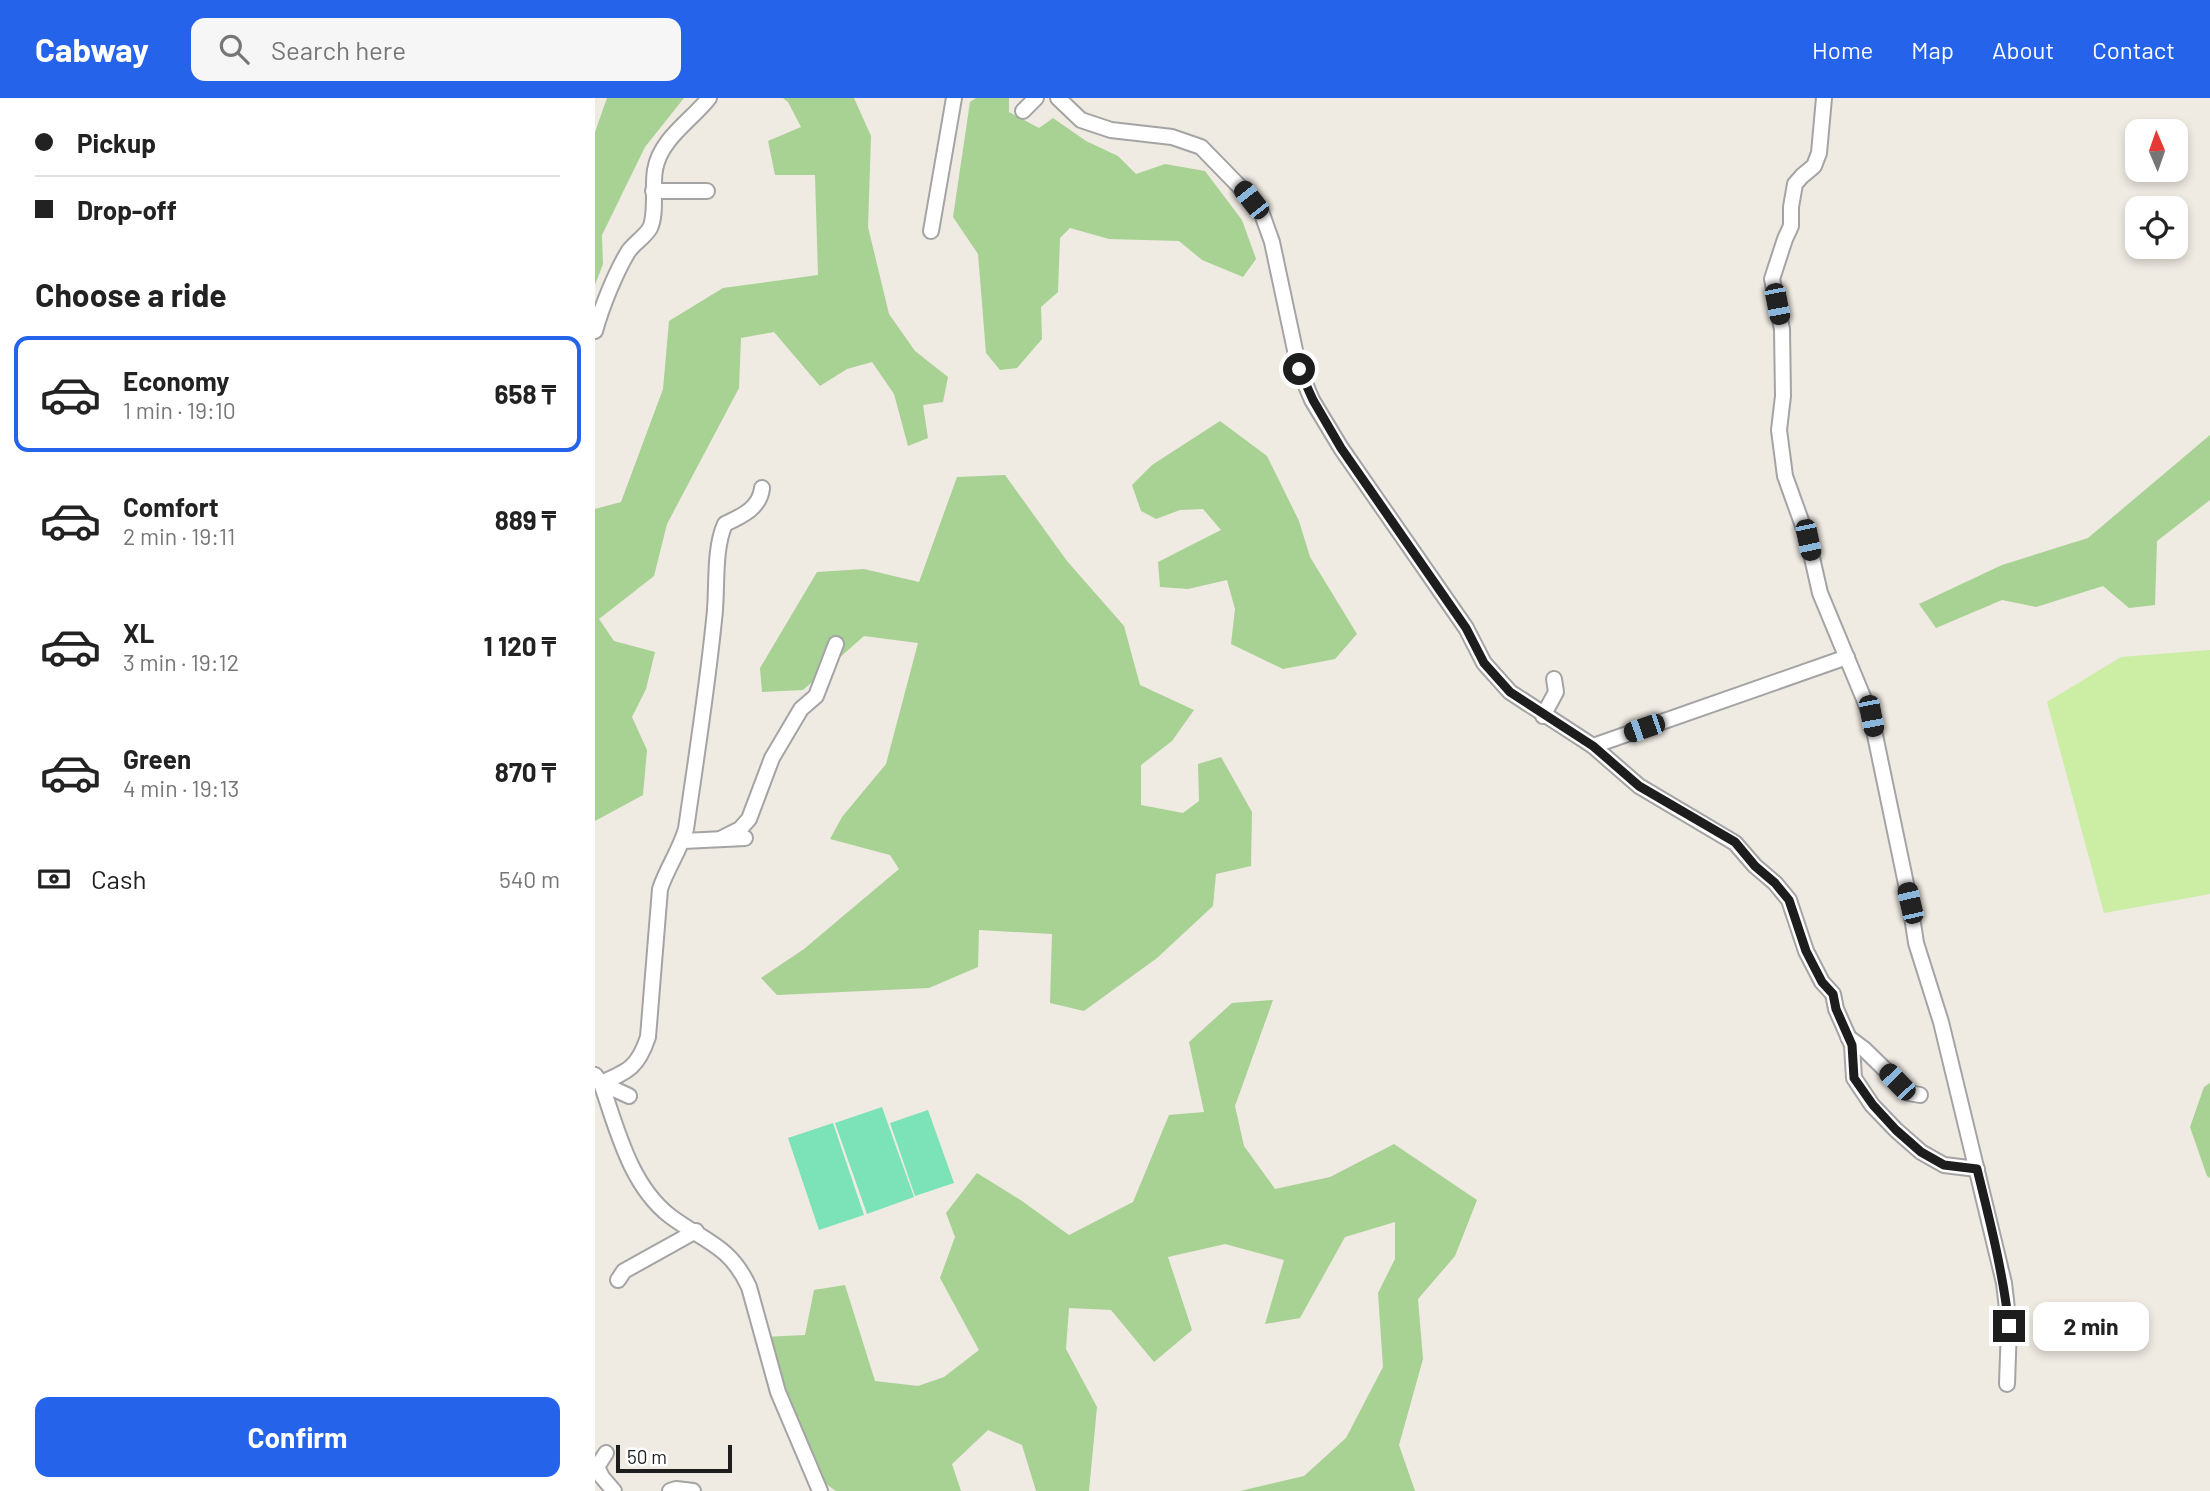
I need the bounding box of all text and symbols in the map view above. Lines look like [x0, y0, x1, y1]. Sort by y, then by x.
search box [191, 18, 681, 81]
text: Cabway [35, 29, 149, 69]
icon: search [215, 30, 253, 68]
text: Search here [271, 34, 406, 65]
text: Home [1812, 35, 1873, 64]
text: Map [1911, 35, 1954, 64]
text: About [1992, 35, 2054, 64]
text: Contact [2092, 35, 2175, 64]
north arrow [2125, 119, 2187, 182]
map controls [2125, 119, 2188, 259]
text: Pickup [77, 127, 156, 158]
car [1230, 177, 1273, 223]
text: Drop-off [77, 194, 177, 225]
button: locate [2125, 196, 2188, 259]
text: Choose a ride [35, 275, 227, 313]
car [1763, 281, 1792, 327]
route start [1283, 353, 1315, 385]
icon: car [39, 363, 102, 426]
text: Economy [123, 365, 229, 396]
text: 658 ₸ [495, 378, 556, 409]
text: 1 min · 19:10 [123, 396, 236, 424]
icon: car [39, 489, 102, 552]
text: Comfort [123, 491, 219, 522]
text: 889 ₸ [495, 504, 556, 535]
car [1794, 517, 1823, 563]
text: 2 min · 19:11 [123, 522, 235, 550]
icon: car [39, 615, 102, 678]
text: XL [123, 617, 154, 648]
text: 1 120 ₸ [484, 630, 556, 661]
text: 3 min · 19:12 [123, 648, 239, 676]
car [1857, 693, 1886, 739]
car [1621, 711, 1668, 745]
icon: car [39, 741, 102, 804]
text: Green [123, 743, 191, 774]
text: 870 ₸ [495, 756, 556, 787]
text: 4 min · 19:13 [123, 774, 239, 802]
icon: cash [35, 860, 73, 898]
text: Cash [91, 863, 146, 894]
text: 540 m [499, 865, 560, 893]
car [1896, 880, 1925, 926]
car [1875, 1060, 1920, 1104]
callout: 2 min [2033, 1302, 2149, 1350]
route end [1993, 1310, 2025, 1342]
text: 2 min [2063, 1312, 2119, 1340]
button: Confirm [35, 1397, 560, 1477]
scale bar [616, 1442, 731, 1474]
text: 50 m [627, 1445, 667, 1468]

